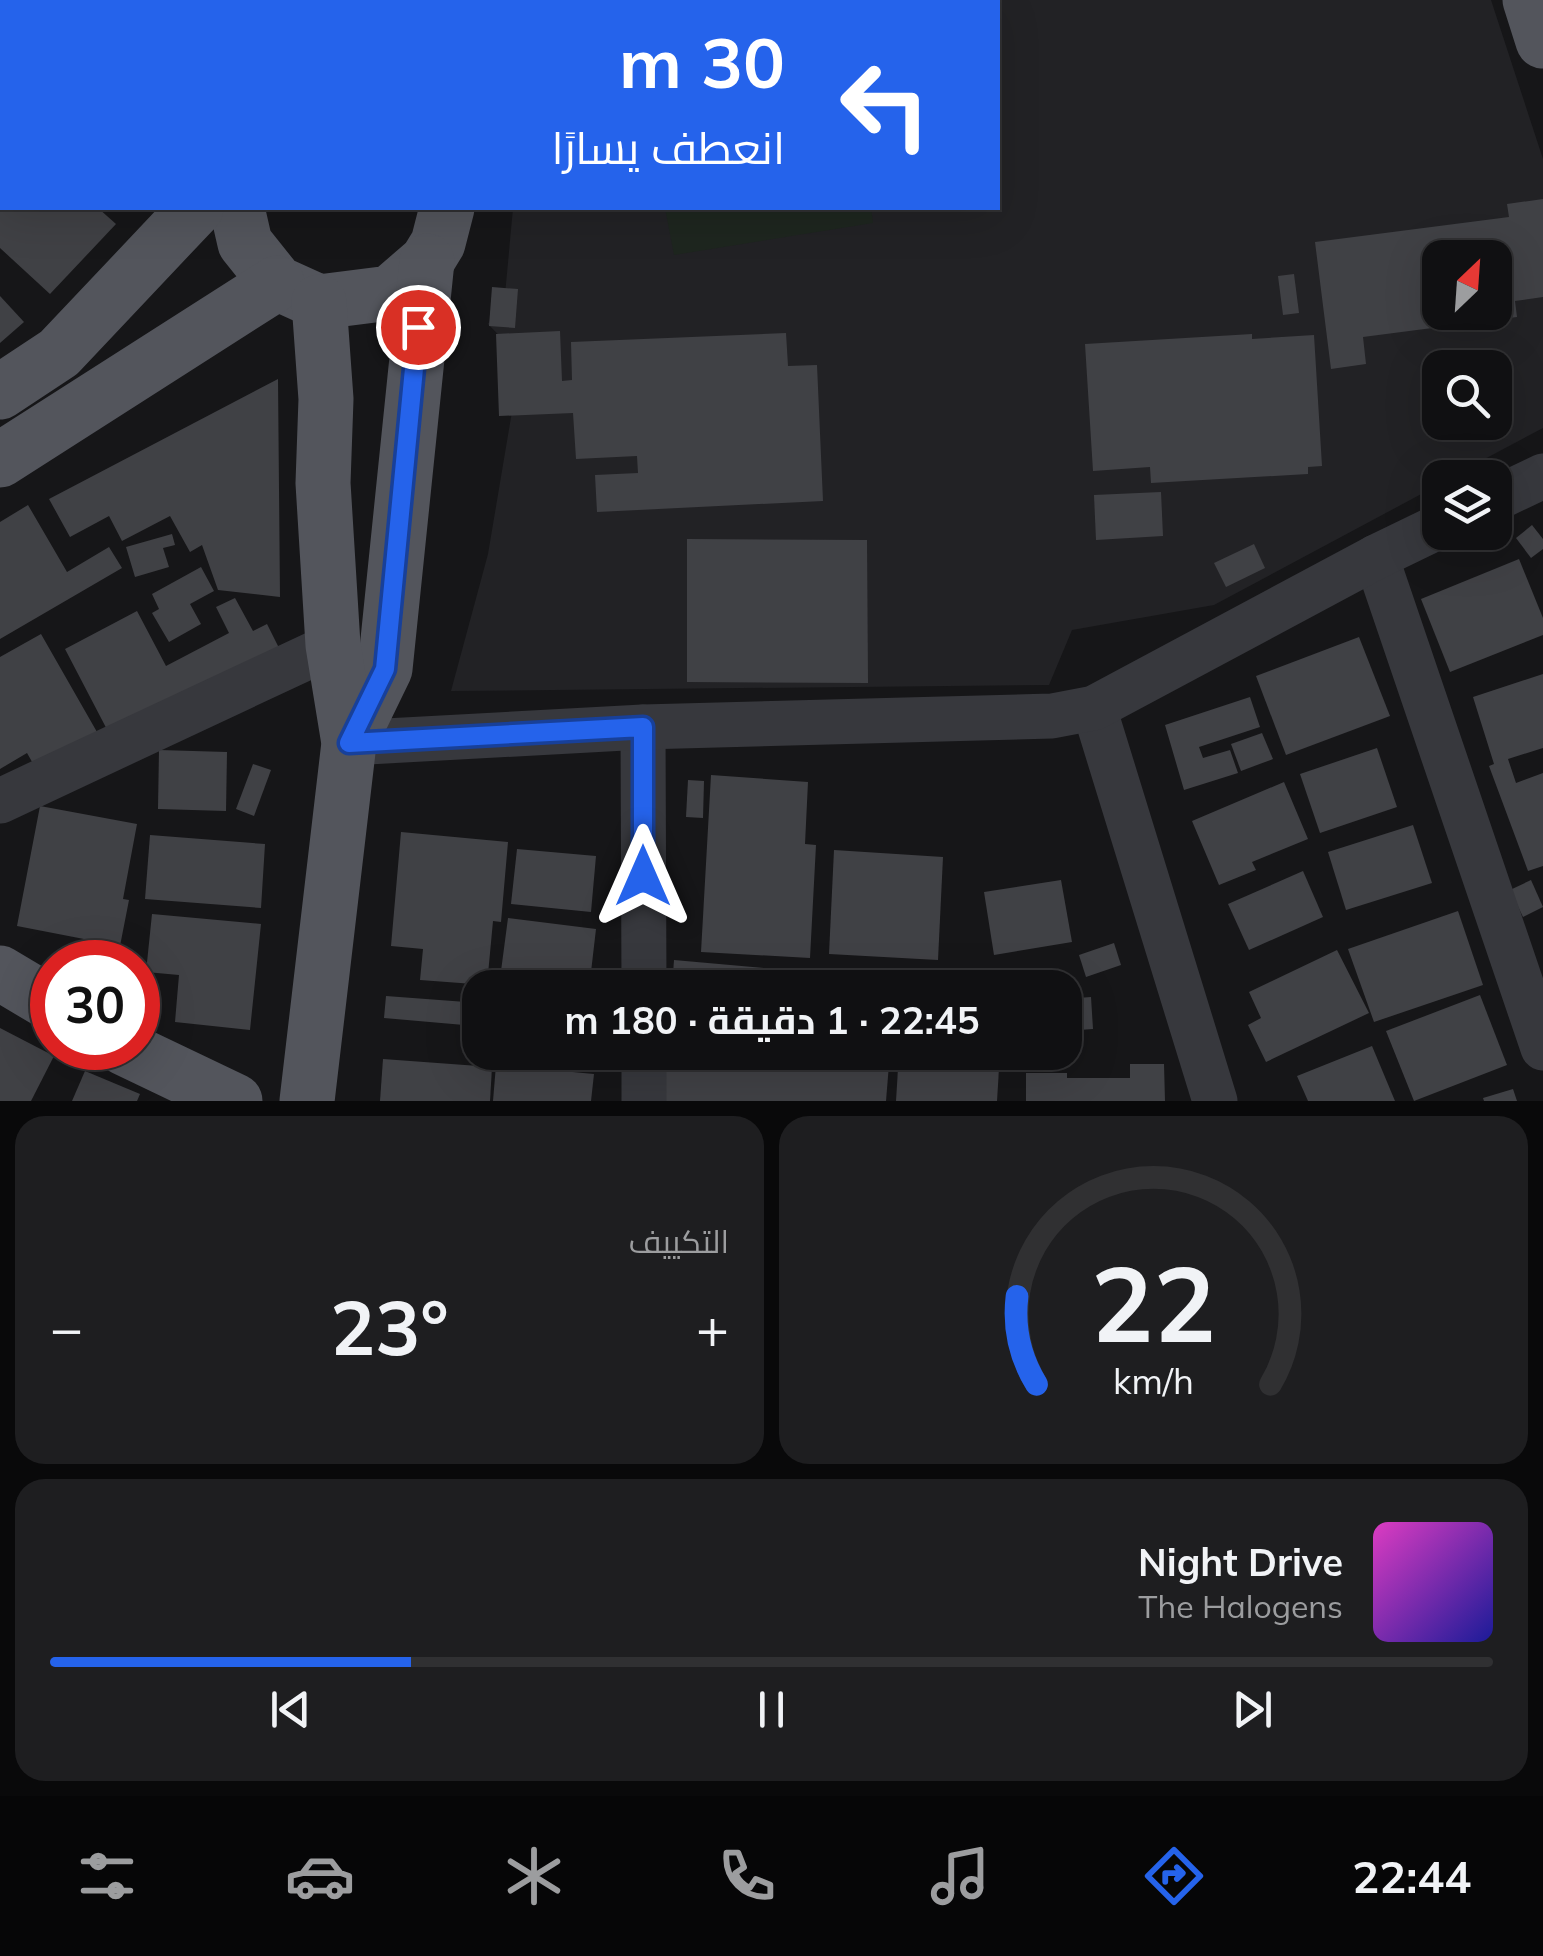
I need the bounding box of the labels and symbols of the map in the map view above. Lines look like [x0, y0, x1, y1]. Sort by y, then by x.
north arrow [1422, 240, 1512, 330]
pin [376, 285, 461, 370]
position arrow [591, 824, 695, 928]
speed limit sign: 30 [30, 940, 160, 1070]

